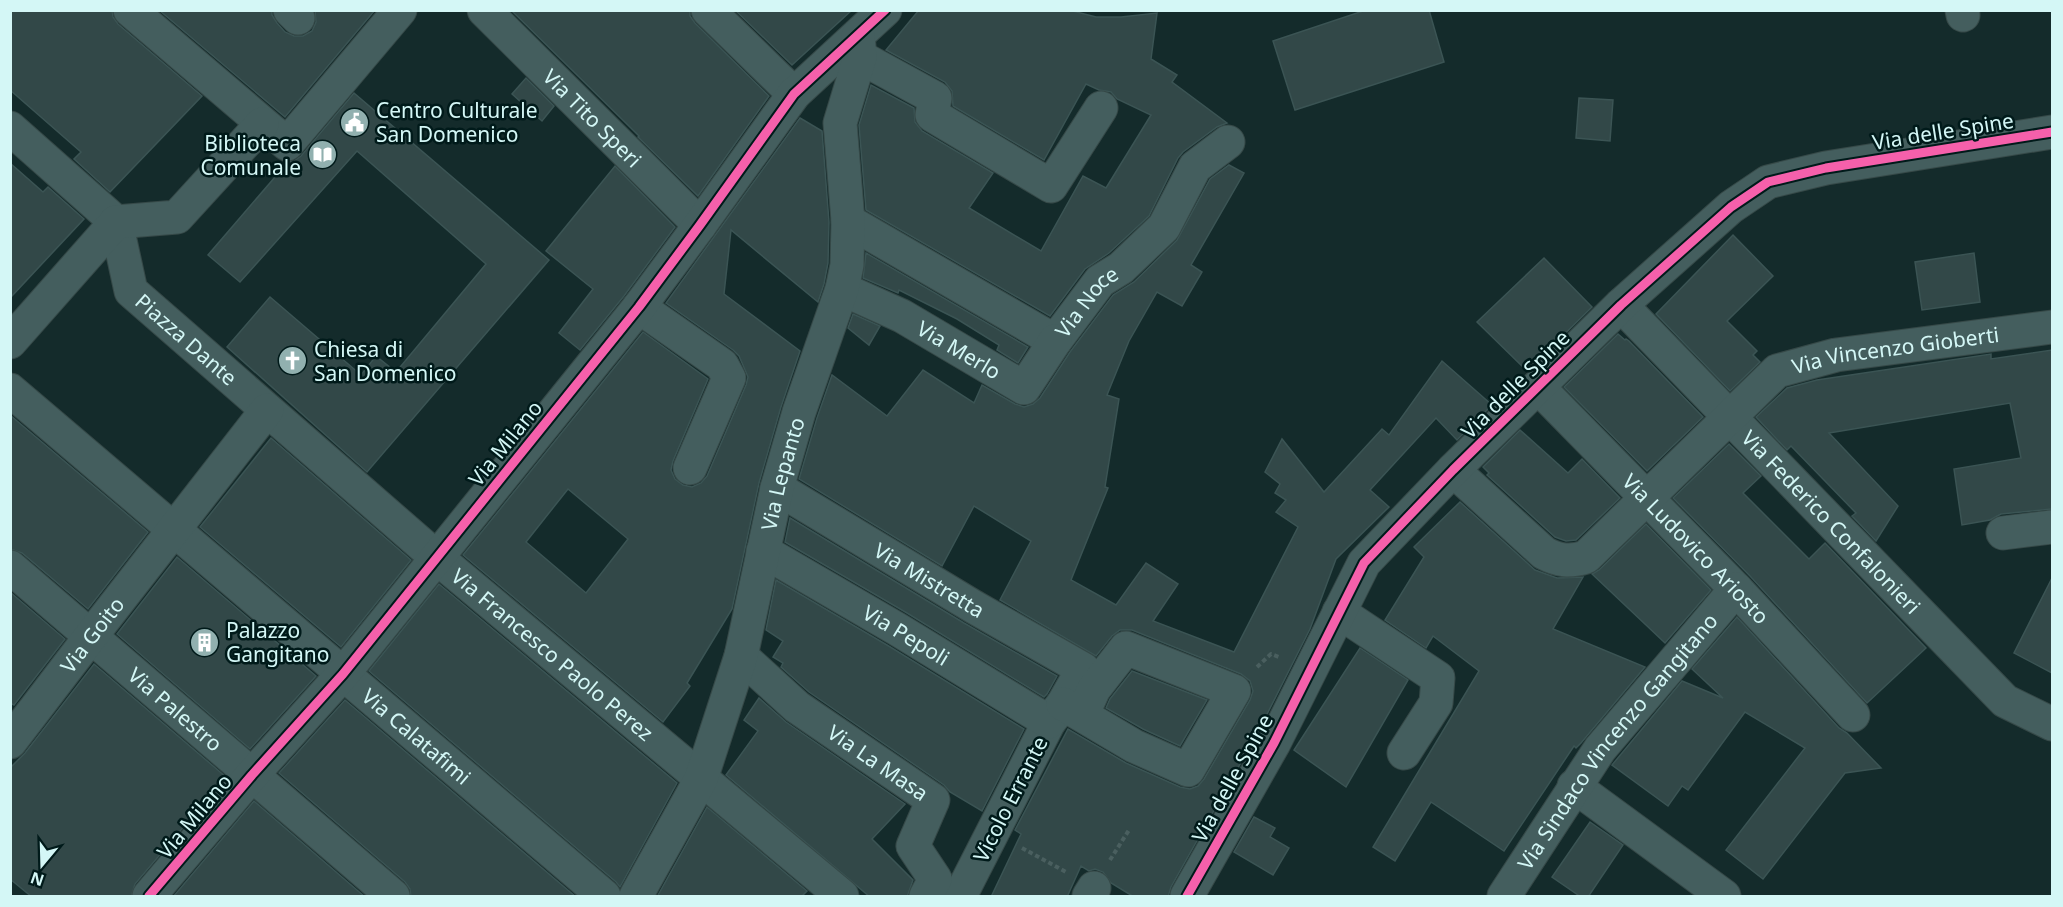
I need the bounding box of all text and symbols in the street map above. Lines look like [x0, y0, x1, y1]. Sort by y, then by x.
street label: Via Tito Speri [537, 63, 648, 173]
place label: Centro Culturale San Domenico [376, 96, 538, 148]
public building icon: Centro Culturale San Domenico [339, 106, 371, 138]
street label: Via delle Spine [1870, 106, 2016, 156]
place label: Biblioteca Comunale [200, 129, 301, 181]
library icon: Biblioteca Comunale [306, 139, 338, 171]
street label: Via Noce [1048, 259, 1123, 343]
street label: Piazza Dante [129, 287, 243, 391]
street label: Via Merlo [912, 314, 1006, 385]
street label: Via Vincenzo Gioberti [1789, 320, 2001, 380]
street label: Via delle Spine [1455, 324, 1575, 444]
place label: Chiesa di San Domenico [314, 335, 456, 387]
church icon: Chiesa di San Domenico [277, 345, 309, 377]
street label: Via Milano [462, 394, 548, 492]
street label: Via Lepanto [754, 414, 811, 533]
street label: Via Federico Confalonieri [1736, 424, 1927, 620]
street label: Via Ludovico Ariosto [1616, 467, 1775, 630]
street label: Via Mistretta [869, 536, 990, 624]
street label: Via Francesco Paolo Perez [446, 562, 659, 747]
street label: Via Goito [54, 591, 130, 679]
street label: Via Pepoli [858, 598, 955, 672]
street label: Via Sindaco Vincenzo Gangitano [1511, 607, 1724, 875]
place label: Palazzo Gangitano [226, 616, 329, 668]
building icon: Palazzo Gangitano [189, 626, 221, 658]
street label: Via Palestro [122, 661, 228, 757]
street label: Via Calatafimi [356, 682, 477, 791]
street label: Via delle Spine [1185, 709, 1279, 847]
street label: Via La Masa [822, 718, 934, 807]
street label: Vicolo Errante [966, 732, 1054, 866]
street label: Via Milano [150, 768, 238, 864]
north arrow [12, 835, 72, 895]
text: N [27, 867, 47, 892]

